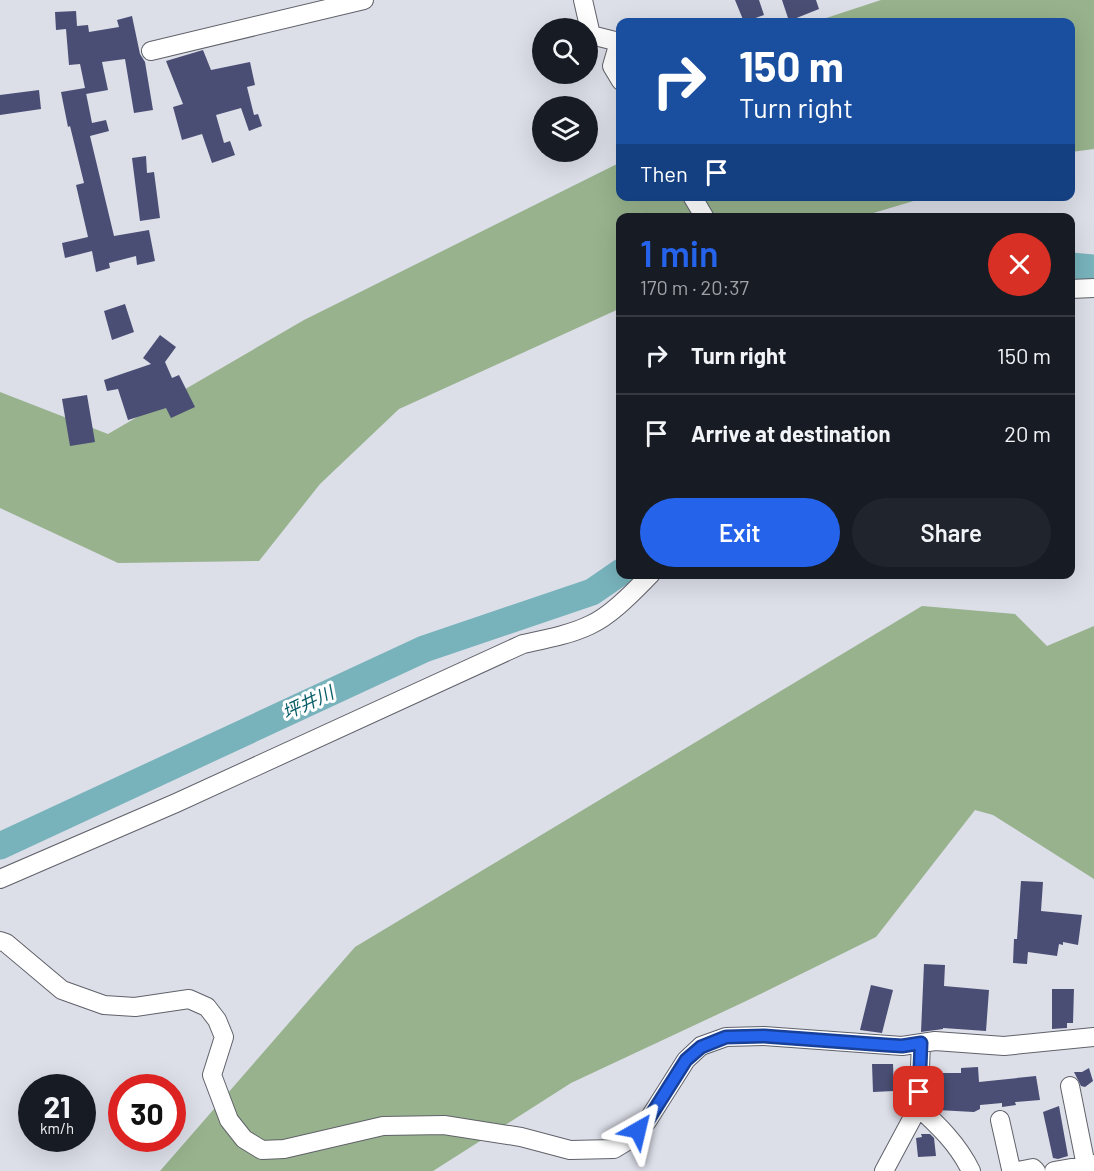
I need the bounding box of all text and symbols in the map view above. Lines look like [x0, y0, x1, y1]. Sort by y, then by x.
map controls [532, 18, 598, 162]
button: search [532, 18, 598, 84]
text: 150 m [739, 40, 844, 90]
icon: right [640, 42, 718, 120]
text: Turn right [739, 91, 853, 123]
button: layers [532, 96, 598, 162]
icon: arrive [700, 156, 733, 189]
text: Then [640, 160, 688, 186]
text: 1 min [640, 231, 719, 274]
button: close [988, 233, 1051, 296]
text: 170 m · 20:37 [640, 275, 749, 299]
icon: right [640, 339, 673, 372]
text: Turn right [691, 342, 786, 368]
text: 150 m [997, 342, 1051, 368]
icon: arrive [640, 417, 673, 450]
text: Arrive at destination [691, 420, 890, 446]
text: 20 m [1004, 420, 1051, 446]
button: Exit [640, 498, 840, 567]
button: Share [852, 498, 1051, 567]
water label: 坪井川 [278, 680, 339, 723]
pin [893, 1066, 944, 1117]
speed limit sign: 30 [108, 1074, 186, 1152]
icon: arrive [902, 1075, 935, 1108]
text: 21 [43, 1088, 71, 1124]
position arrow [606, 1098, 670, 1162]
text: km/h [40, 1119, 74, 1137]

